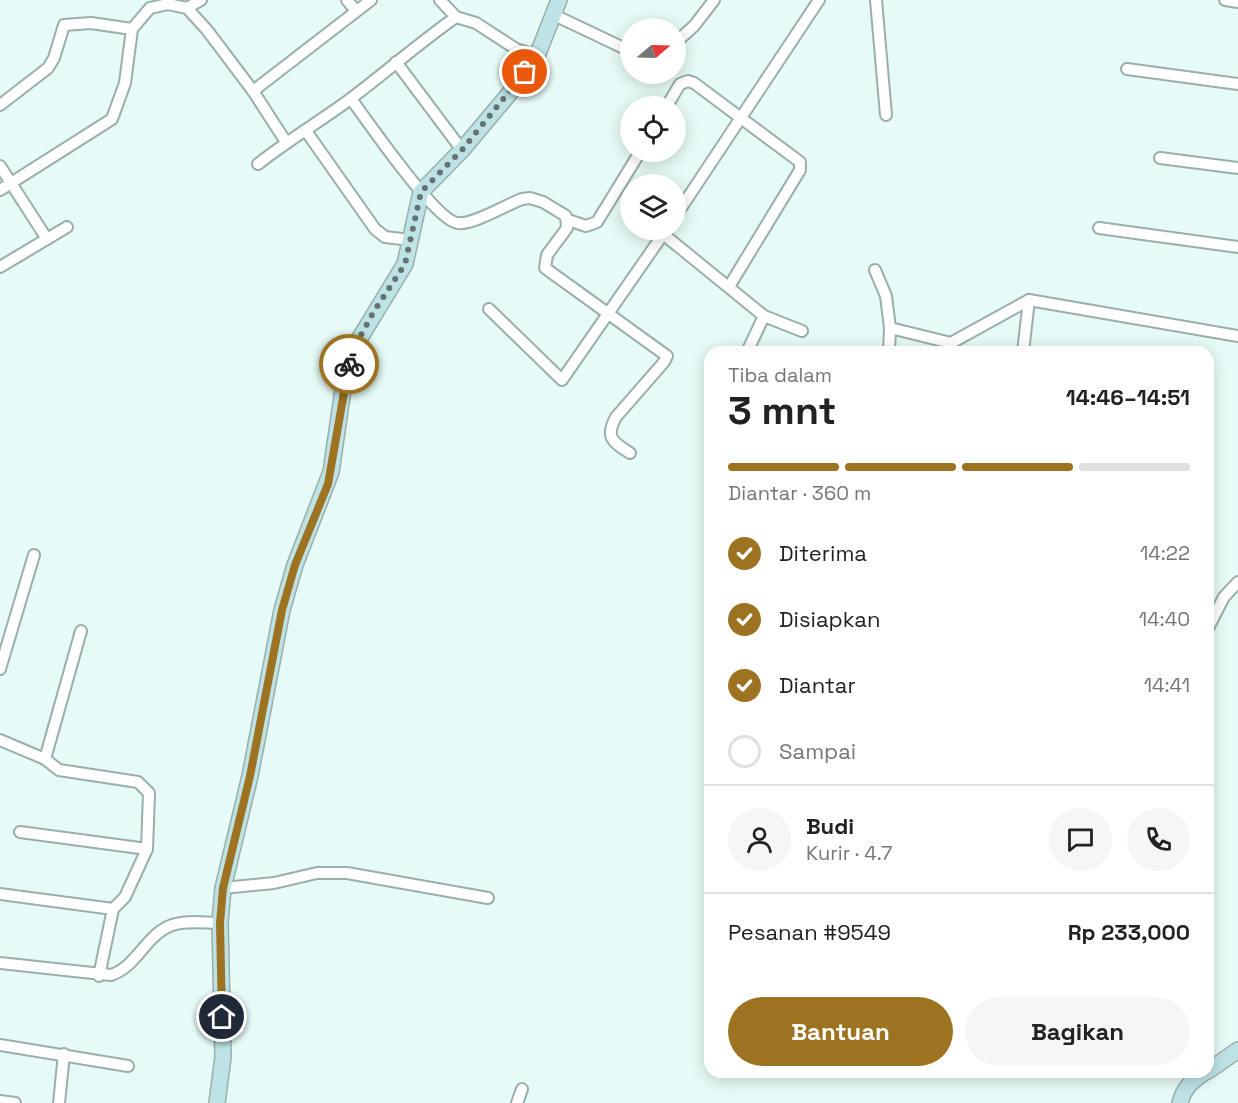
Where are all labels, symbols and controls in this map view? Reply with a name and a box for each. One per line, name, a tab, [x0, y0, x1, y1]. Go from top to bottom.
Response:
north arrow	[620, 18, 686, 84]
map controls	[620, 18, 686, 240]
pin	[499, 46, 550, 97]
icon: bag	[508, 55, 541, 88]
button: locate	[620, 96, 686, 162]
button: layers	[620, 174, 686, 240]
courier	[319, 334, 379, 394]
icon: bike	[333, 348, 366, 381]
text: Tiba dalam	[728, 362, 832, 388]
text: 14:46–14:51	[1066, 383, 1190, 411]
text: 3 mnt	[728, 386, 836, 435]
text: Diantar · 360 m	[728, 480, 871, 506]
icon: check	[728, 537, 761, 570]
text: Diterima	[779, 539, 867, 567]
text: 14:22	[1140, 540, 1190, 566]
icon: check	[728, 603, 761, 636]
text: Disiapkan	[779, 605, 881, 633]
text: 14:40	[1139, 606, 1190, 632]
icon: check	[728, 669, 761, 702]
text: Diantar	[779, 671, 856, 699]
text: 14:41	[1144, 672, 1190, 698]
text: Sampai	[779, 737, 856, 765]
button: person	[728, 808, 791, 871]
button: chat	[1049, 808, 1112, 871]
button: phone	[1127, 808, 1190, 871]
text: Budi	[806, 812, 854, 840]
text: Kurir · 4.7	[806, 840, 892, 866]
text: Pesanan #9549	[728, 918, 891, 946]
text: Rp 233,000	[1068, 918, 1190, 946]
pin	[196, 991, 247, 1042]
button: Bantuan	[728, 997, 953, 1066]
button: Bagikan	[965, 997, 1190, 1066]
icon: home	[205, 1000, 238, 1033]

